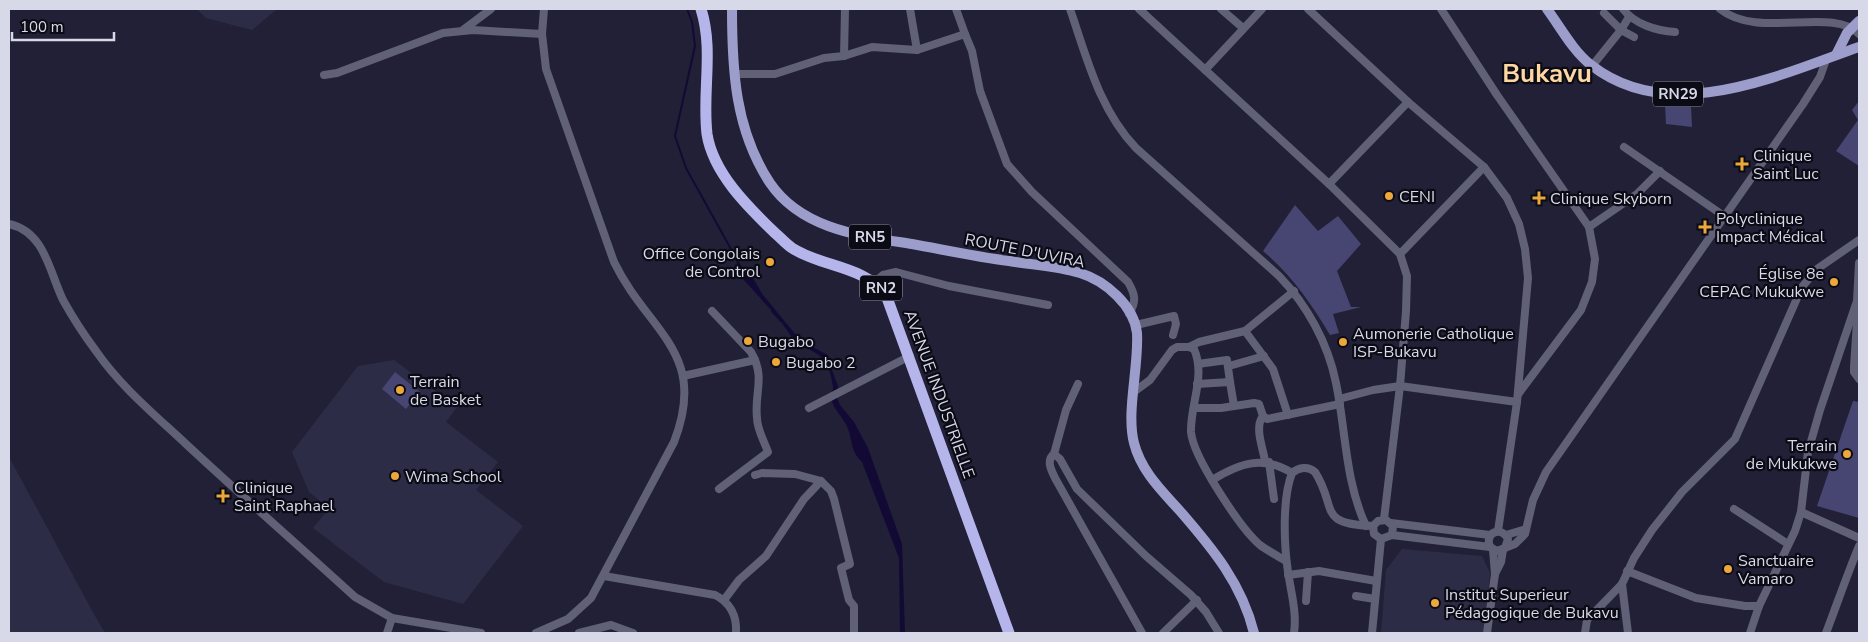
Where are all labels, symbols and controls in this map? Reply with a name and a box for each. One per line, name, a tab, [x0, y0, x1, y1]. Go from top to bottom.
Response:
scale bar	[12, 10, 115, 42]
text: 100 m	[20, 17, 64, 37]
district label: Bukavu	[1502, 56, 1592, 91]
road number: RN29	[1653, 82, 1703, 106]
place label: Clinique Saint Luc	[1753, 145, 1819, 185]
marker: Clinique Saint Luc	[1735, 157, 1749, 171]
place label: CENI	[1399, 186, 1435, 208]
place label: Clinique Skyborn	[1550, 188, 1672, 210]
marker: CENI	[1383, 190, 1395, 202]
marker: Clinique Skyborn	[1532, 191, 1546, 205]
place label: Polyclinique Impact Médical	[1716, 208, 1825, 248]
marker: Polyclinique Impact Médical	[1698, 220, 1712, 234]
road number: RN5	[849, 224, 891, 250]
street label: ROUTE D'UVIRA	[963, 229, 1087, 273]
place label: Office Congolais de Control	[643, 243, 760, 283]
marker: Office Congolais de Control	[764, 256, 776, 268]
place label: Église 8e CEPAC Mukukwe	[1699, 263, 1824, 303]
road number: RN2	[860, 276, 902, 300]
marker: Église 8e CEPAC Mukukwe	[1828, 276, 1840, 288]
street label: AVENUE INDUSTRIELLE	[898, 307, 980, 482]
place label: Aumonerie Catholique ISP-Bukavu	[1353, 323, 1514, 363]
place label: Bugabo	[758, 331, 814, 353]
marker: Bugabo	[742, 335, 754, 347]
marker: Aumonerie Catholique ISP-Bukavu	[1337, 336, 1349, 348]
place label: Bugabo 2	[786, 352, 856, 374]
marker: Bugabo 2	[770, 356, 782, 368]
place label: Terrain de Basket	[410, 371, 481, 411]
marker: Terrain de Basket	[394, 384, 406, 396]
place label: Terrain de Mukukwe	[1746, 435, 1837, 475]
marker: Terrain de Mukukwe	[1841, 448, 1853, 460]
place label: Wima School	[405, 466, 502, 488]
marker: Wima School	[389, 470, 401, 482]
place label: Clinique Saint Raphael	[234, 477, 334, 517]
marker: Clinique Saint Raphael	[216, 489, 230, 503]
place label: Sanctuaire Vamaro	[1737, 550, 1814, 590]
marker: Sanctuaire Vamaro	[1722, 563, 1734, 575]
place label: Institut Superieur Pédagogique de Bukavu	[1445, 584, 1619, 624]
marker: Institut Superieur Pédagogique de Bukavu	[1429, 597, 1441, 609]

